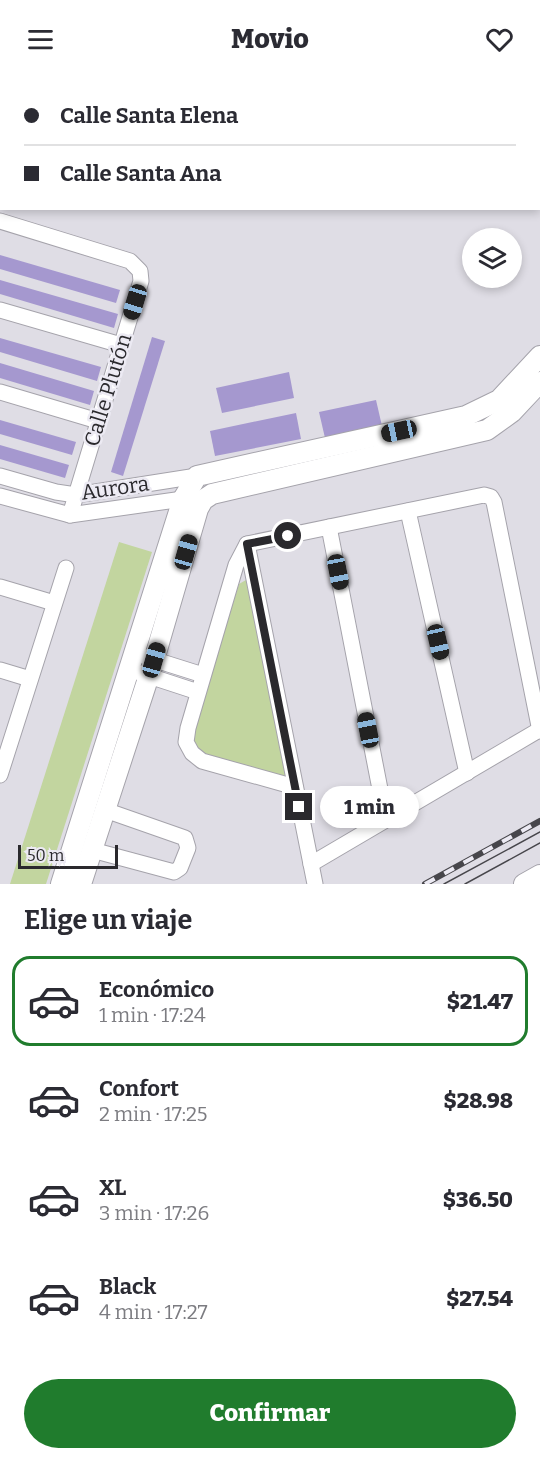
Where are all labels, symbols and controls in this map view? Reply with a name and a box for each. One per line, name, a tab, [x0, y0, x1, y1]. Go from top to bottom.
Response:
icon: menu	[24, 23, 57, 56]
text: Movio	[231, 23, 309, 55]
icon: heart	[483, 23, 516, 56]
text: Calle Santa Elena	[60, 102, 238, 129]
text: Calle Santa Ana	[60, 160, 222, 187]
map controls	[462, 228, 522, 288]
button: layers	[462, 228, 522, 288]
car	[121, 282, 149, 322]
street label: Calle Plutón	[79, 331, 137, 449]
car	[380, 418, 418, 444]
street label: Aurora	[79, 470, 151, 506]
route start	[274, 522, 301, 549]
car	[172, 532, 200, 572]
car	[326, 553, 350, 591]
car	[425, 622, 451, 662]
car	[140, 640, 168, 680]
car	[356, 711, 380, 749]
callout: 1 min	[320, 786, 419, 828]
route end	[285, 793, 312, 820]
text: 1 min	[344, 795, 395, 819]
scale bar	[18, 842, 118, 870]
text: 50 m	[27, 846, 64, 865]
text: Elige un viaje	[24, 904, 192, 936]
icon: car	[27, 974, 81, 1028]
text: Económico	[99, 976, 214, 1003]
text: $21.47	[447, 988, 513, 1015]
text: 1 min · 17:24	[99, 1003, 206, 1027]
icon: car	[27, 1073, 81, 1127]
text: Confort	[99, 1075, 179, 1102]
text: $28.98	[444, 1087, 513, 1114]
text: 2 min · 17:25	[99, 1102, 208, 1126]
icon: car	[27, 1172, 81, 1226]
text: XL	[99, 1174, 126, 1201]
text: $36.50	[443, 1186, 513, 1213]
text: 3 min · 17:26	[99, 1201, 209, 1225]
icon: car	[27, 1271, 81, 1325]
text: Black	[99, 1273, 156, 1300]
text: $27.54	[446, 1285, 513, 1312]
text: 4 min · 17:27	[99, 1300, 208, 1324]
button: Confirmar	[24, 1379, 516, 1448]

